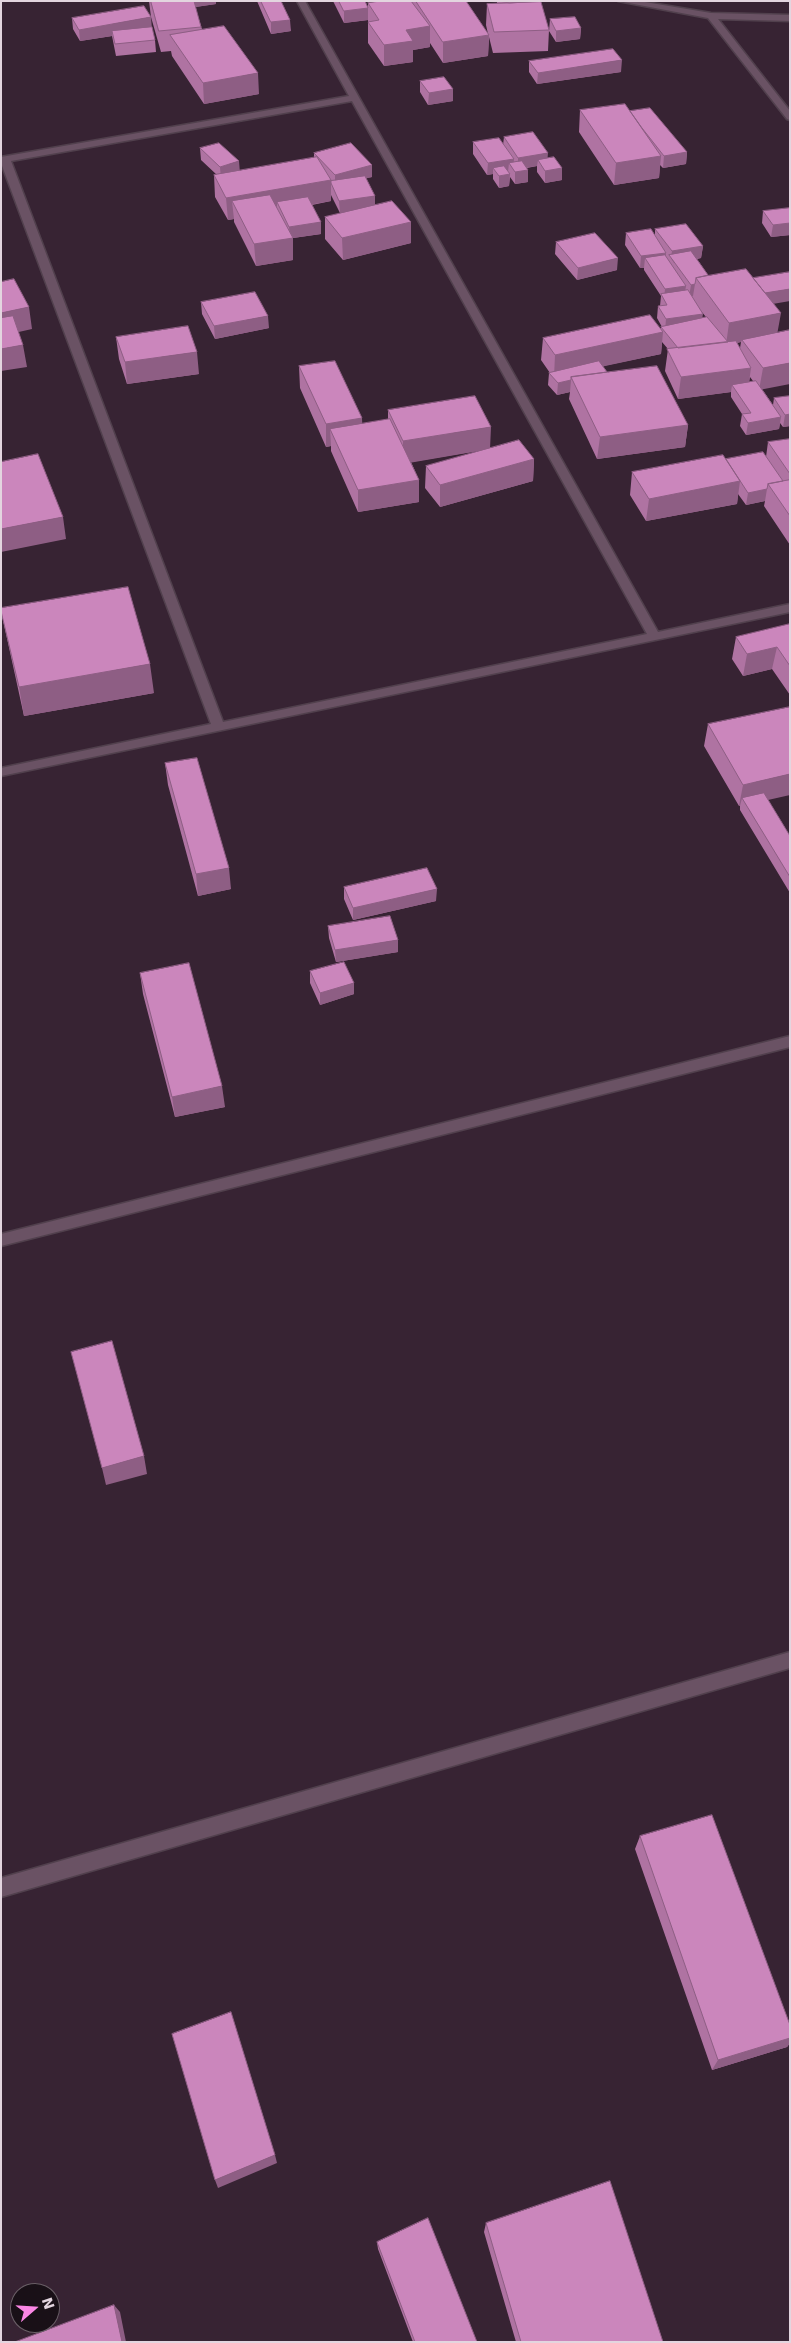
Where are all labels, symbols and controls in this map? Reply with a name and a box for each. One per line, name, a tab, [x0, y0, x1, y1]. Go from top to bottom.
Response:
north arrow	[10, 2283, 60, 2333]
text: N	[39, 2295, 58, 2312]

